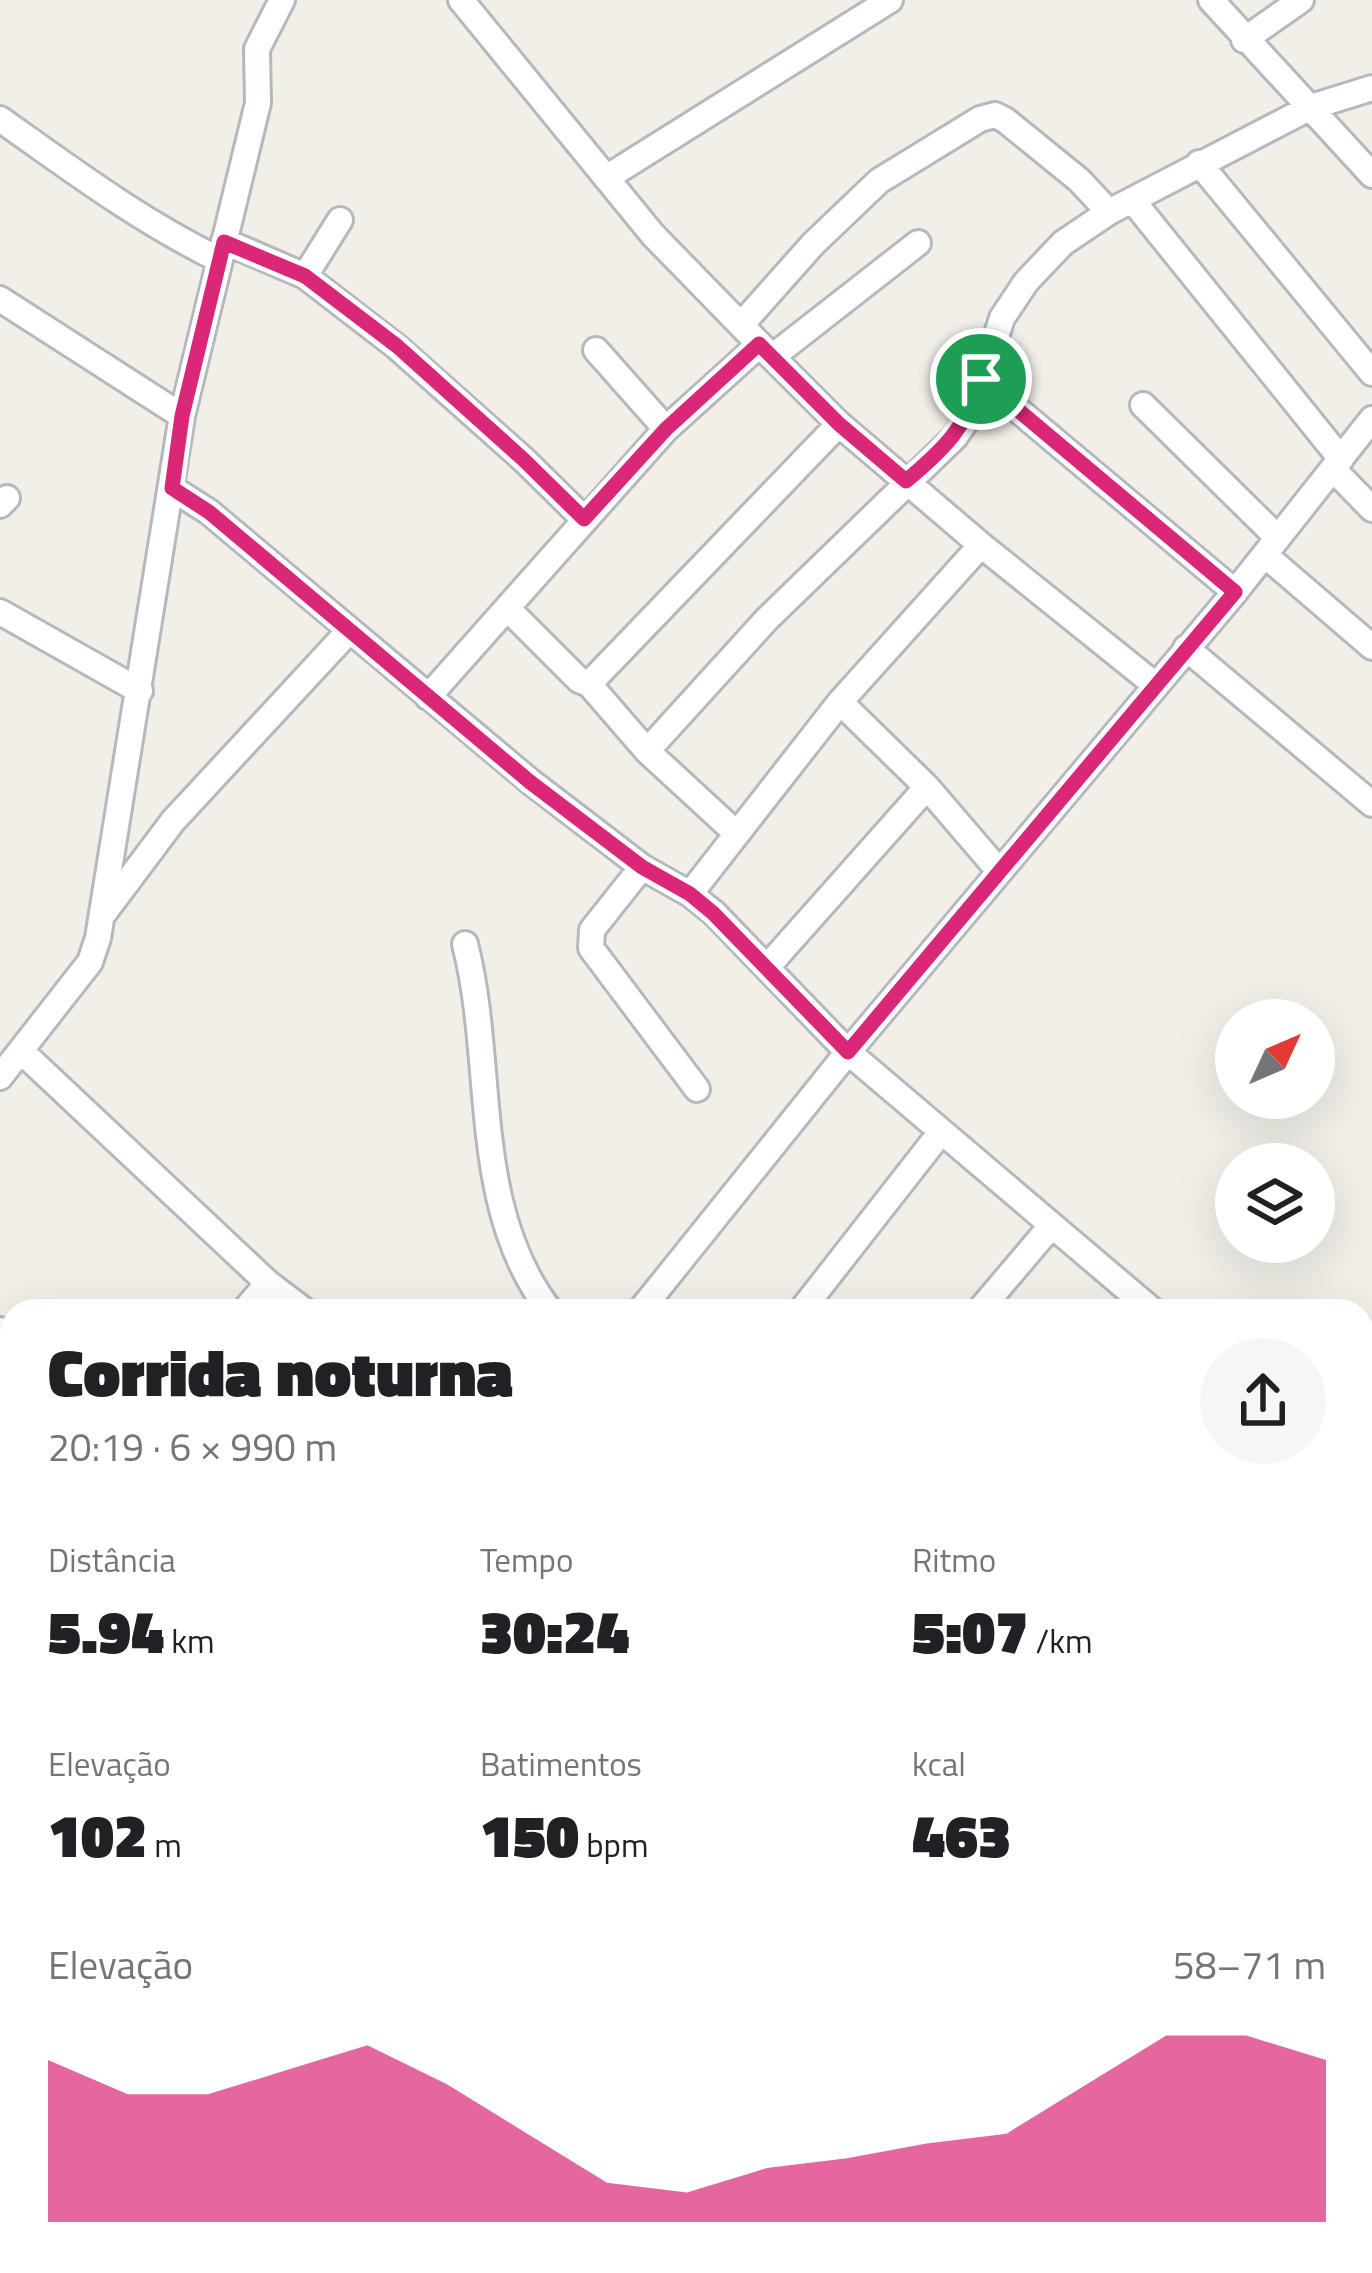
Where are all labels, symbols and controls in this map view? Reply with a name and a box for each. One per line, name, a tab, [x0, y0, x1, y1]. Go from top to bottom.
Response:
pin	[930, 328, 1032, 430]
icon: arrive	[948, 346, 1014, 412]
north arrow	[1215, 999, 1335, 1119]
map controls	[1215, 999, 1335, 1263]
button: layers	[1215, 1143, 1335, 1263]
text: Corrida noturna	[48, 1321, 513, 1422]
button: share	[1200, 1338, 1326, 1464]
text: 20:19 · 6 × 990 m	[48, 1417, 337, 1476]
text: Distância	[48, 1535, 176, 1585]
text: Tempo	[480, 1535, 573, 1585]
text: Ritmo	[912, 1535, 996, 1585]
text: 5.94	[48, 1585, 164, 1676]
text: 30:24	[480, 1585, 629, 1676]
text: 5:07	[912, 1585, 1028, 1676]
text: km	[164, 1616, 215, 1666]
text: /km	[1028, 1616, 1093, 1666]
text: Elevação	[48, 1739, 171, 1789]
text: Batimentos	[480, 1739, 642, 1789]
text: kcal	[912, 1739, 966, 1789]
text: 102	[48, 1789, 147, 1880]
text: 150	[480, 1789, 579, 1880]
text: 463	[912, 1789, 1011, 1880]
text: m	[147, 1820, 182, 1870]
text: bpm	[579, 1820, 649, 1870]
text: Elevação	[48, 1935, 193, 1994]
text: 58–71 m	[1173, 1935, 1326, 1994]

